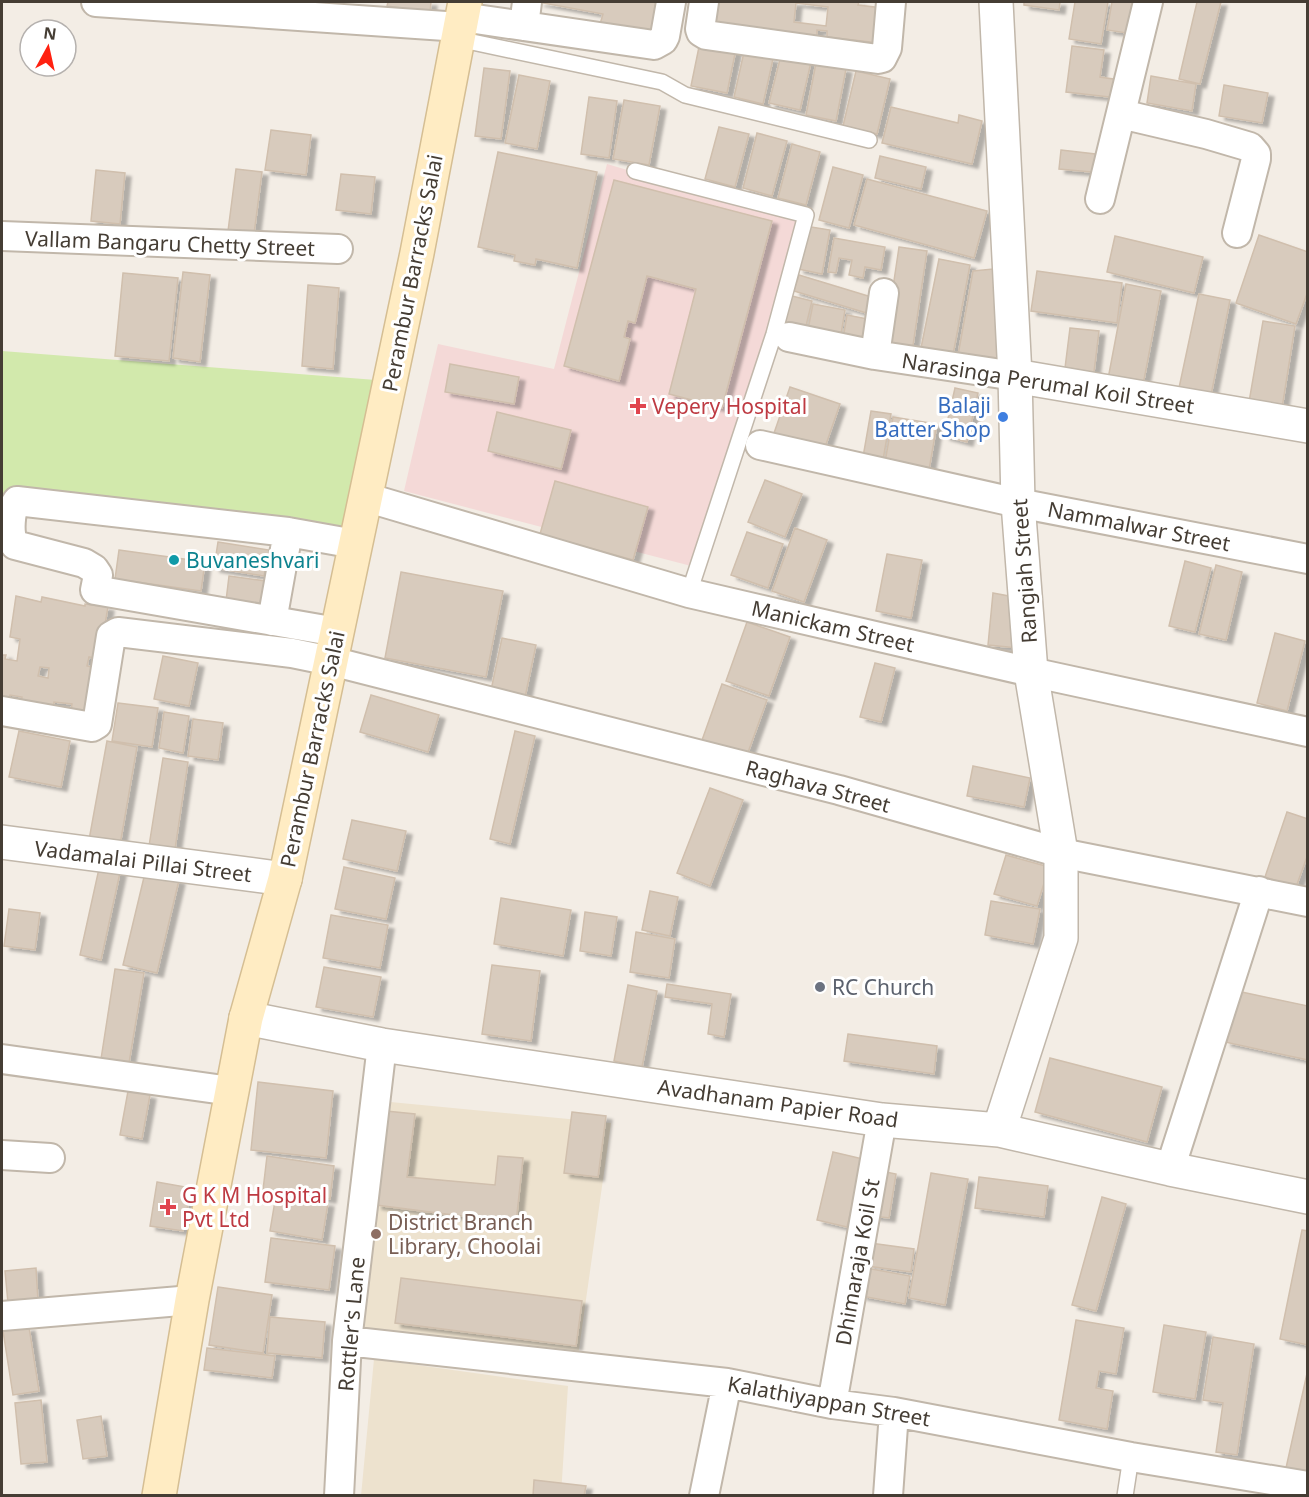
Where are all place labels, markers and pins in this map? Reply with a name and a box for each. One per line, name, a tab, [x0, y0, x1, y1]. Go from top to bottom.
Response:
place label: Balaji Batter Shop	[874, 391, 991, 443]
place label: Vepery Hospital	[652, 392, 807, 420]
marker: Vepery Hospital	[629, 397, 647, 415]
marker: Balaji Batter Shop	[996, 410, 1010, 424]
place label: Buvaneshvari	[186, 546, 319, 574]
marker: Buvaneshvari	[167, 553, 181, 567]
place label: RC Church	[832, 973, 934, 1001]
marker: RC Church	[813, 980, 827, 994]
place label: G K M Hospital Pvt Ltd	[182, 1181, 327, 1233]
marker: G K M Hospital Pvt Ltd	[159, 1198, 177, 1216]
place label: District Branch Library, Choolai	[388, 1208, 541, 1260]
marker: District Branch Library, Choolai	[369, 1227, 383, 1241]

